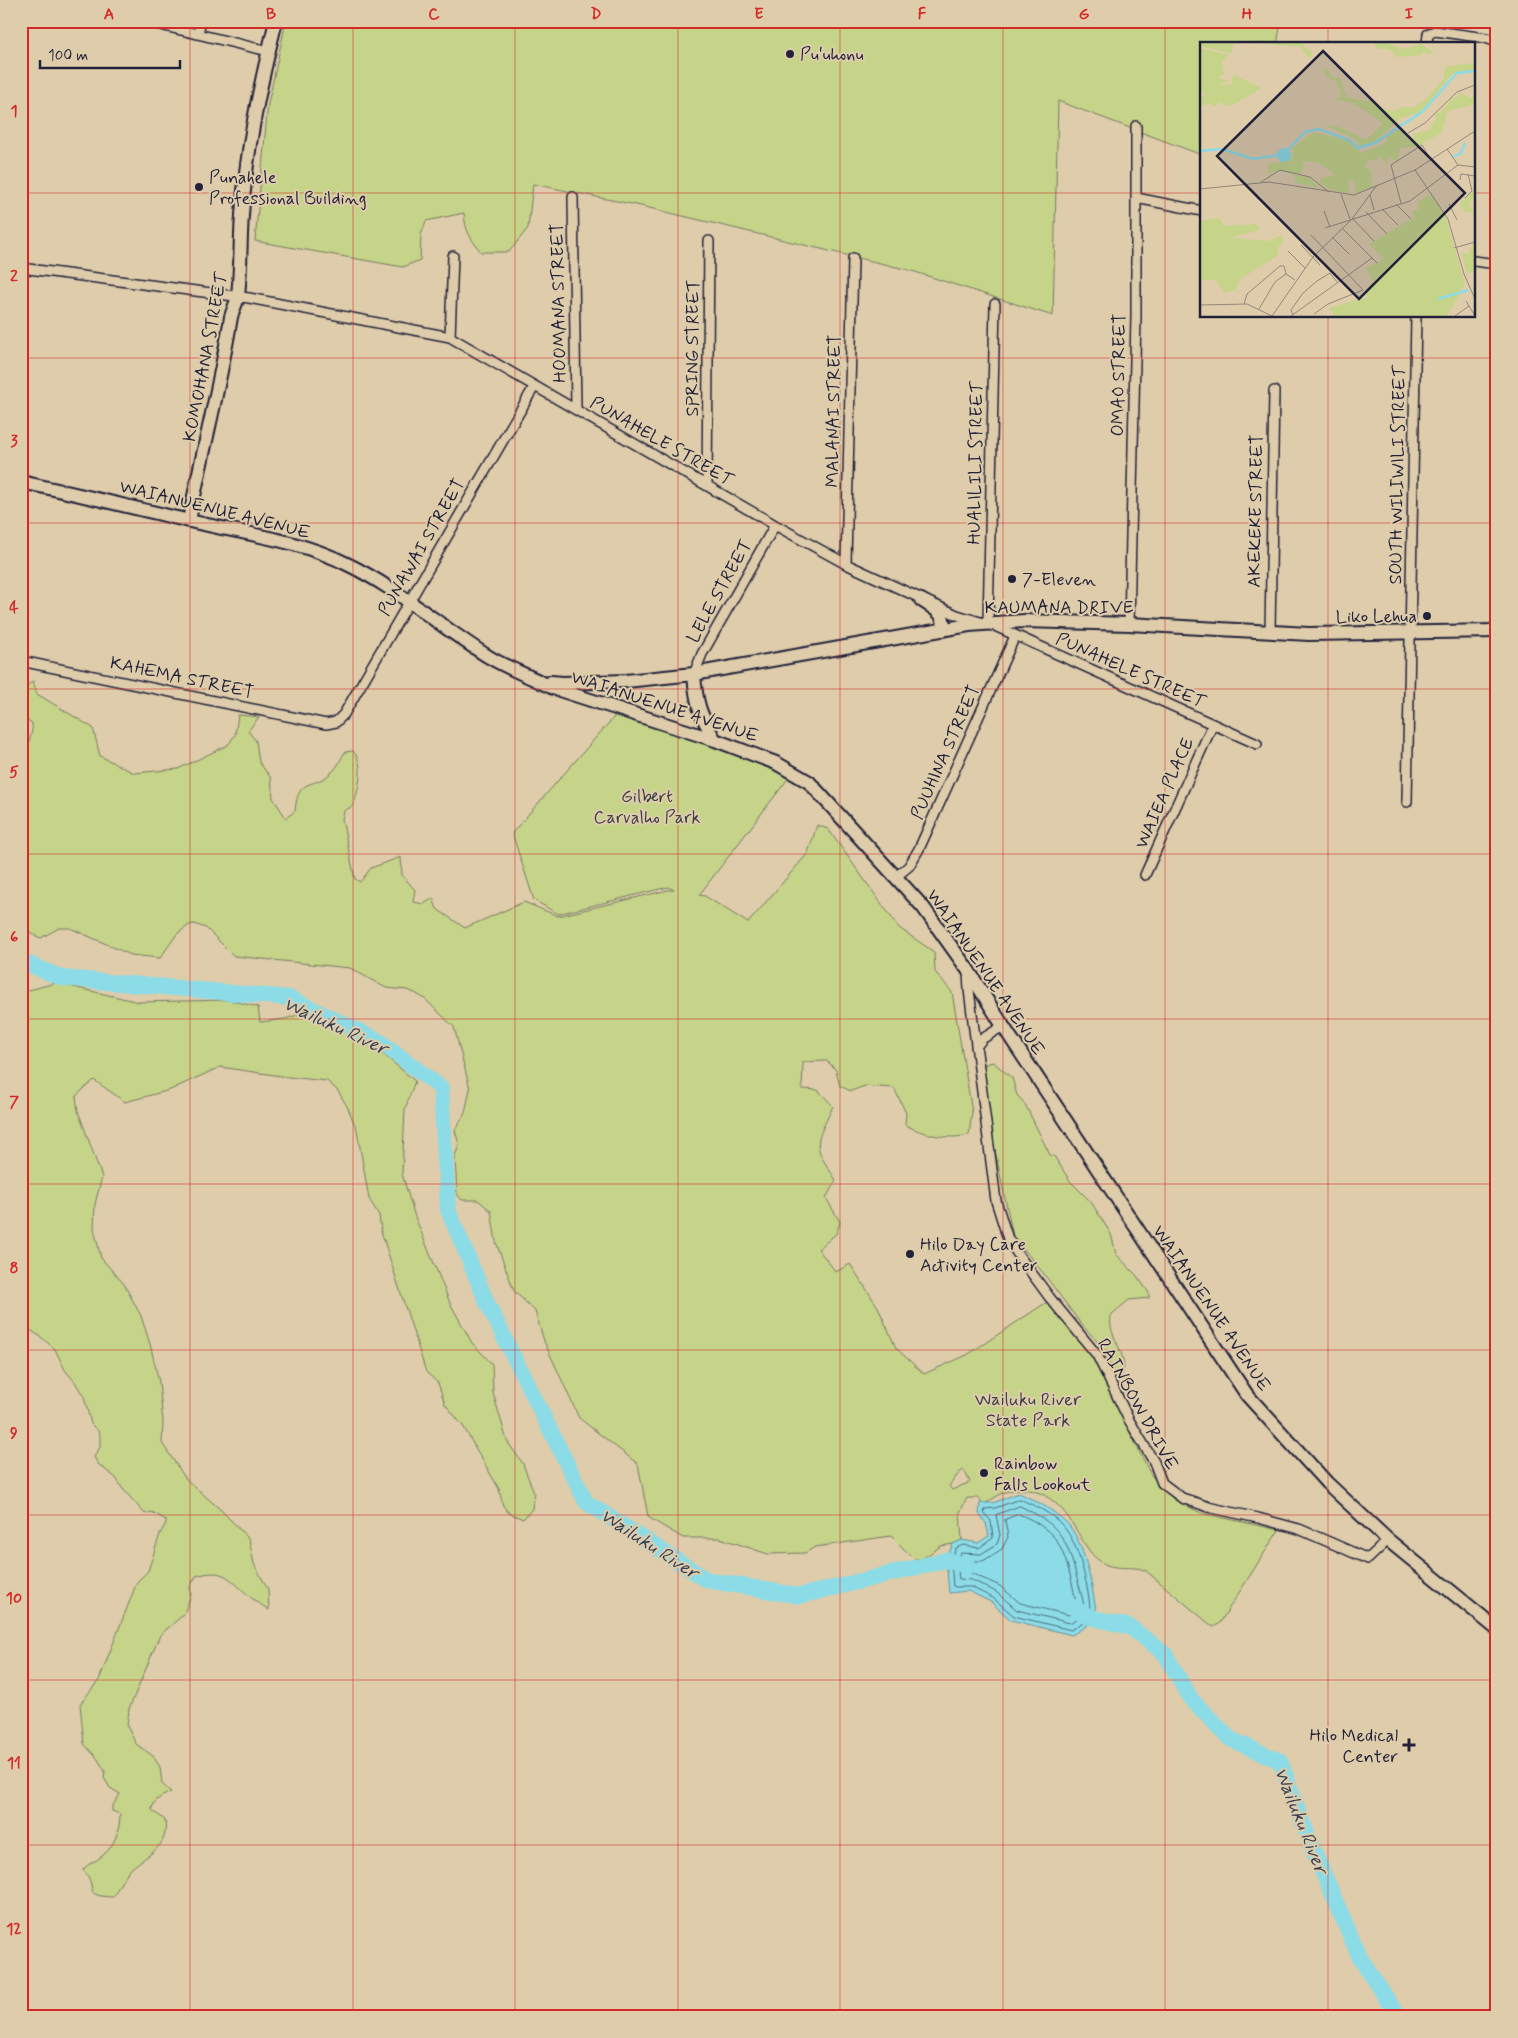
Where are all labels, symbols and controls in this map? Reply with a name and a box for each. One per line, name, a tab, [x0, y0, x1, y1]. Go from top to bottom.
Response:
text: A	[104, 4, 114, 25]
text: B	[266, 4, 276, 25]
text: C	[428, 4, 440, 25]
text: D	[590, 4, 602, 25]
text: E	[754, 4, 764, 25]
text: F	[918, 4, 927, 25]
text: G	[1079, 4, 1090, 25]
text: H	[1242, 4, 1253, 25]
text: I	[1405, 4, 1414, 25]
scale bar	[40, 38, 180, 70]
inset map	[1200, 42, 1476, 318]
place label: Puʻuhonu	[800, 43, 864, 67]
text: 100 m	[48, 46, 88, 66]
marker: Puʻuhonu	[784, 48, 796, 60]
text: 1	[10, 101, 18, 122]
place label: Punahele Professional Building	[209, 166, 367, 211]
marker: Punahele Professional Building	[193, 181, 205, 193]
street label: HOOMANA STREET	[546, 223, 572, 383]
text: 2	[10, 266, 18, 287]
street label: KOMOHANA STREET	[178, 270, 234, 444]
street label: SPRING STREET	[681, 279, 705, 417]
street label: OMAO STREET	[1106, 313, 1132, 437]
street label: MALANAI STREET	[821, 334, 847, 488]
street label: SOUTH WILIWILI STREET	[1384, 365, 1412, 585]
street label: HUALILILI STREET	[963, 380, 989, 545]
street label: PUNAHELE STREET	[586, 391, 738, 493]
text: 3	[10, 431, 18, 452]
street label: AKEKEKE STREET	[1243, 434, 1269, 588]
street label: WAIANUENUE AVENUE	[117, 475, 313, 545]
street label: PUNAWAI STREET	[373, 475, 471, 620]
street label: LELE STREET	[682, 536, 758, 647]
place label: 7-Eleven	[1022, 568, 1096, 592]
marker: 7-Eleven	[1006, 573, 1018, 585]
street label: KAUMANA DRIVE	[984, 596, 1134, 620]
text: 4	[9, 597, 19, 618]
place label: Liko Lehua	[1336, 605, 1417, 629]
marker: Liko Lehua	[1421, 610, 1433, 622]
street label: PUNAHELE STREET	[1052, 627, 1210, 715]
street label: KAHEMA STREET	[108, 651, 256, 705]
street label: WAIANUENUE AVENUE	[568, 665, 762, 749]
street label: PUUHINA STREET	[905, 681, 986, 823]
street label: WAIEA PLACE	[1130, 734, 1200, 853]
text: 5	[9, 762, 19, 783]
park label: Gilbert Carvalho Park	[594, 785, 700, 830]
street label: WAIANUENUE AVENUE	[921, 885, 1050, 1061]
text: 6	[10, 927, 18, 948]
water label: Wailuku River	[279, 991, 394, 1063]
text: 7	[9, 1092, 19, 1113]
street label: WAIANUENUE AVENUE	[1147, 1221, 1276, 1397]
place label: Hilo Day Care Activity Center	[920, 1233, 1038, 1278]
marker: Hilo Day Care Activity Center	[904, 1248, 916, 1260]
text: 8	[9, 1258, 19, 1279]
street label: RAINBOW DRIVE	[1091, 1334, 1183, 1475]
park label: Wailuku River State Park	[975, 1388, 1082, 1433]
text: 9	[10, 1423, 18, 1444]
place label: Rainbow Falls Lookout	[994, 1452, 1091, 1497]
marker: Rainbow Falls Lookout	[978, 1467, 990, 1479]
water label: Wailuku River	[595, 1503, 706, 1587]
text: 10	[6, 1588, 22, 1609]
place label: Hilo Medical Center	[1309, 1724, 1398, 1769]
marker: Hilo Medical Center	[1402, 1738, 1416, 1752]
text: 11	[7, 1753, 21, 1774]
water label: Wailuku River	[1268, 1764, 1334, 1880]
text: 12	[6, 1919, 22, 1940]

